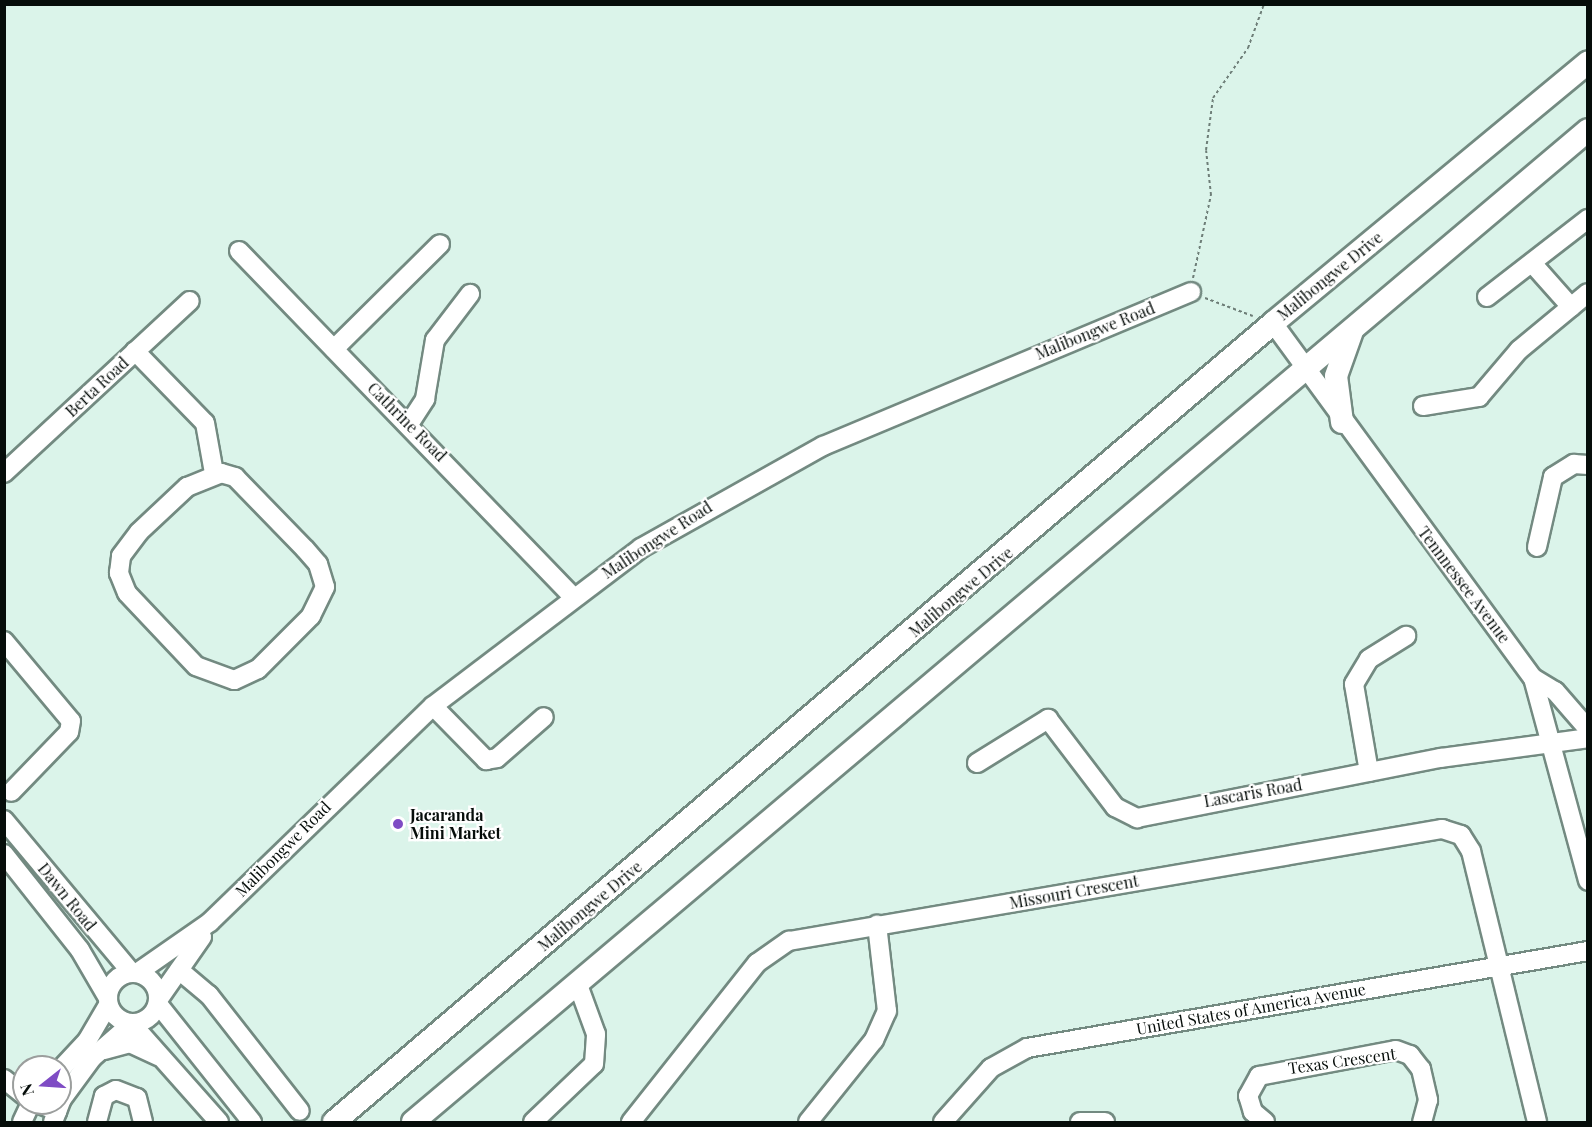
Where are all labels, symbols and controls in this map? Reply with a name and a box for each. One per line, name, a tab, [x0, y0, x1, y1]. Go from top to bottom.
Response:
street label: Malibongwe Drive	[1273, 228, 1387, 324]
street label: Malibongwe Road	[1032, 298, 1158, 364]
street label: Berta Road	[61, 353, 133, 421]
street label: Cathrine Road	[363, 378, 451, 466]
street label: Malibongwe Road	[598, 497, 716, 583]
street label: Tennnessee Avenue	[1414, 523, 1514, 647]
street label: Malibongwe Drive	[905, 543, 1017, 641]
street label: Lascaris Road	[1202, 775, 1304, 811]
street label: Malibongwe Road	[231, 797, 335, 901]
place label: Jacaranda Mini Market	[410, 805, 501, 843]
marker: Jacaranda Mini Market	[391, 817, 405, 831]
street label: Malibongwe Drive	[534, 857, 646, 955]
street label: Dawn Road	[34, 859, 100, 935]
street label: Missouri Crescent	[1008, 871, 1140, 913]
street label: United States of America Avenue	[1134, 979, 1368, 1039]
street label: Texas Crescent	[1287, 1044, 1397, 1078]
north arrow	[12, 1055, 72, 1115]
text: N	[14, 1081, 38, 1098]

